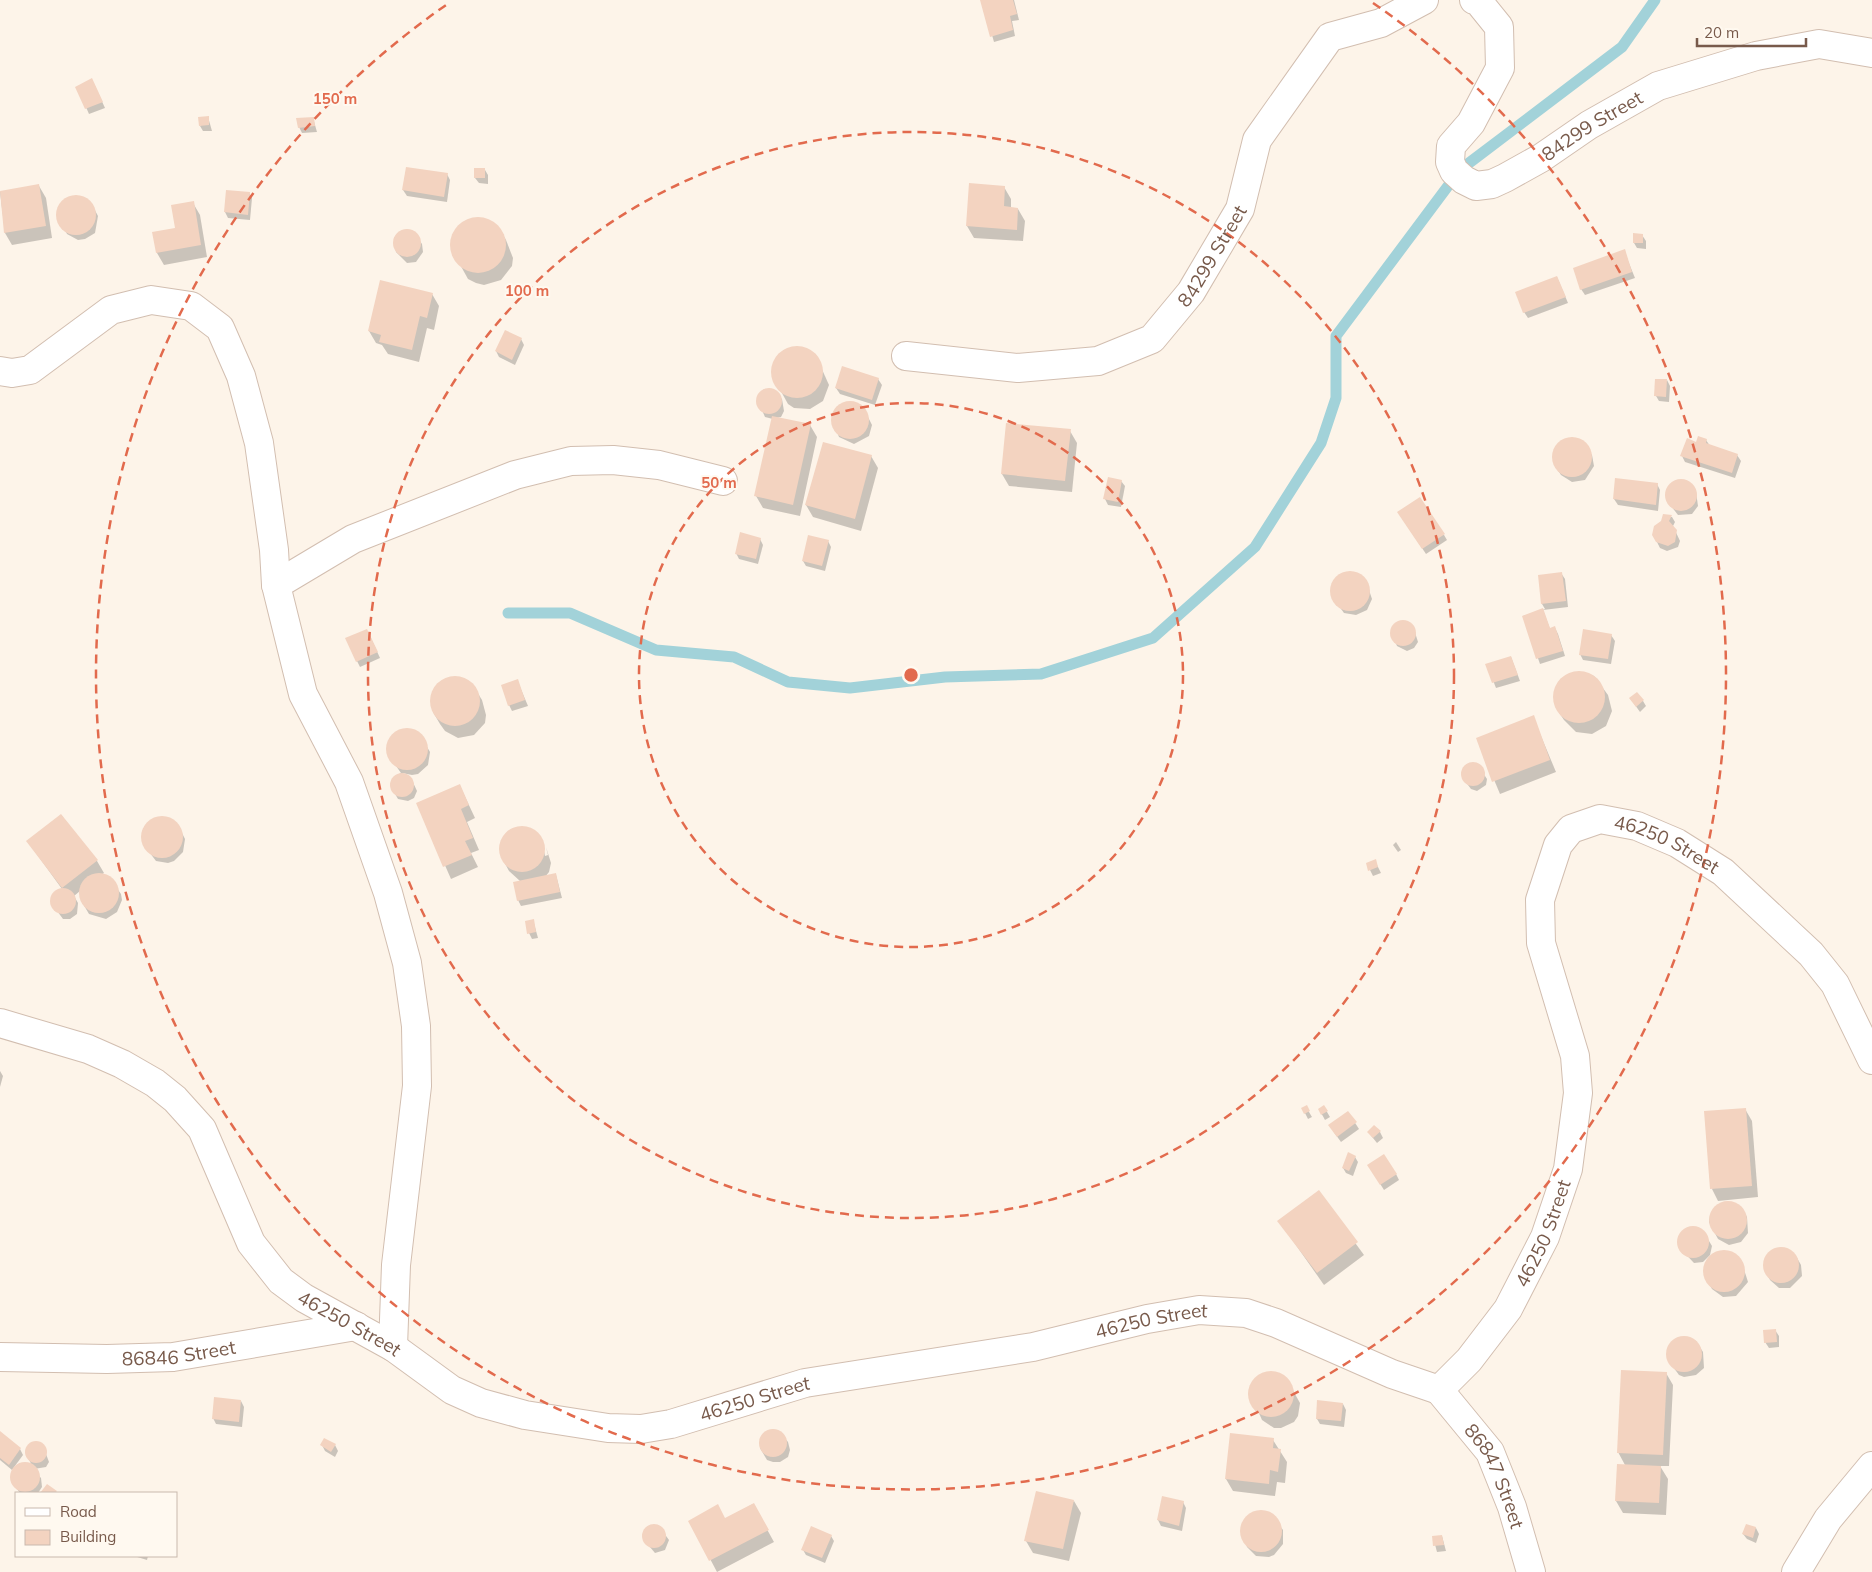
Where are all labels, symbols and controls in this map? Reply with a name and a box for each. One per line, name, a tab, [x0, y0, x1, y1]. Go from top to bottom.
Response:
scale bar	[1697, 15, 1806, 47]
text: 20 m	[1704, 23, 1739, 42]
street label: 84299 Street	[1537, 85, 1647, 166]
text: 150 m	[313, 89, 357, 108]
street label: 84299 Street	[1172, 200, 1252, 312]
text: 100 m	[505, 281, 549, 300]
text: 50 m	[701, 473, 737, 492]
centre of rings	[902, 666, 920, 684]
street label: 46250 Street	[1612, 810, 1724, 879]
street label: 46250 Street	[1509, 1176, 1576, 1291]
street label: 46250 Street	[294, 1285, 407, 1361]
street label: 46250 Street	[1093, 1298, 1209, 1343]
street label: 86846 Street	[121, 1335, 238, 1371]
street label: 46250 Street	[696, 1370, 812, 1427]
street label: 86847 Street	[1459, 1418, 1530, 1532]
legend	[15, 1492, 178, 1557]
text: Road	[60, 1502, 97, 1521]
text: Building	[60, 1527, 116, 1546]

